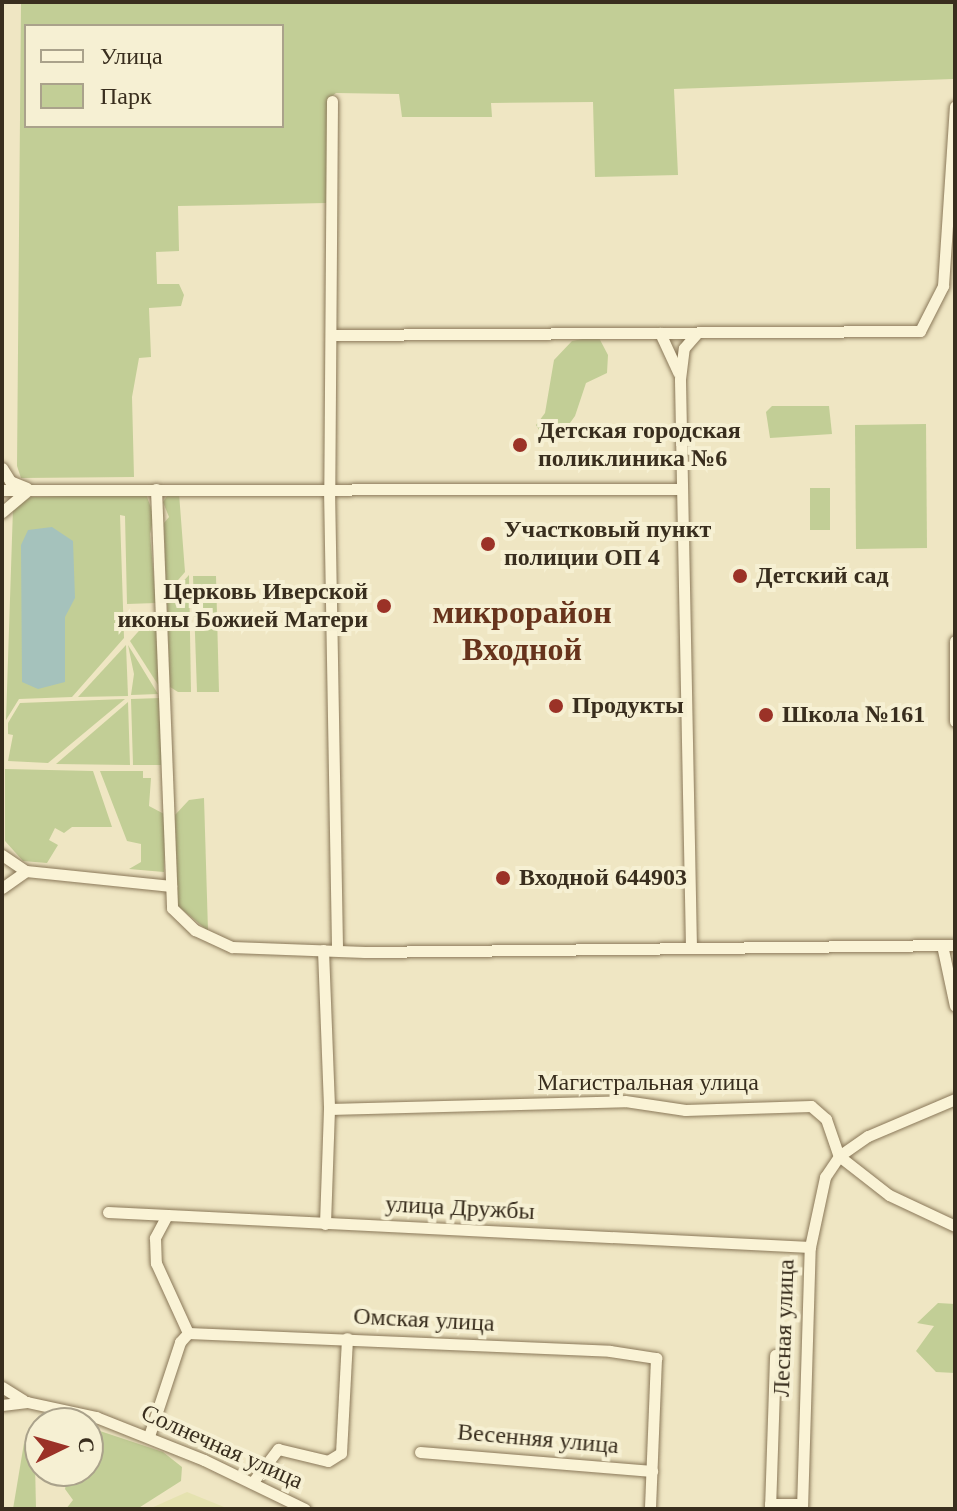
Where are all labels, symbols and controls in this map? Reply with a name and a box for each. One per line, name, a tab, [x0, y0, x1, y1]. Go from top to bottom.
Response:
legend	[24, 24, 284, 128]
text: Улица	[100, 43, 163, 69]
text: Парк	[100, 83, 152, 109]
place label: Детская городская поликлиника №6	[538, 417, 741, 473]
marker: Детская городская поликлиника №6	[509, 434, 531, 456]
place label: Участковый пункт полиции ОП 4	[504, 516, 711, 572]
marker: Участковый пункт полиции ОП 4	[479, 535, 497, 553]
place label: Детский сад	[756, 562, 889, 590]
marker: Детский сад	[731, 567, 749, 585]
place label: Церковь Иверской иконы Божией Матери	[117, 578, 368, 634]
district label: микрорайон Входной	[432, 594, 612, 669]
marker: Церковь Иверской иконы Божией Матери	[375, 597, 393, 615]
place label: Продукты	[572, 692, 684, 720]
marker: Продукты	[547, 697, 565, 715]
place label: Школа №161	[782, 701, 925, 729]
marker: Школа №161	[757, 706, 775, 724]
place label: Входной 644903	[519, 864, 687, 892]
marker: Входной 644903	[494, 869, 512, 887]
street label: Магистральная улица	[537, 1069, 759, 1097]
street label: улица Дружбы	[385, 1190, 535, 1226]
street label: Лесная улица	[767, 1259, 801, 1397]
street label: Омская улица	[353, 1302, 495, 1338]
street label: Солнечная улица	[136, 1398, 308, 1496]
north arrow	[24, 1407, 104, 1487]
street label: Весенняя улица	[456, 1418, 620, 1460]
text: С	[73, 1436, 100, 1454]

